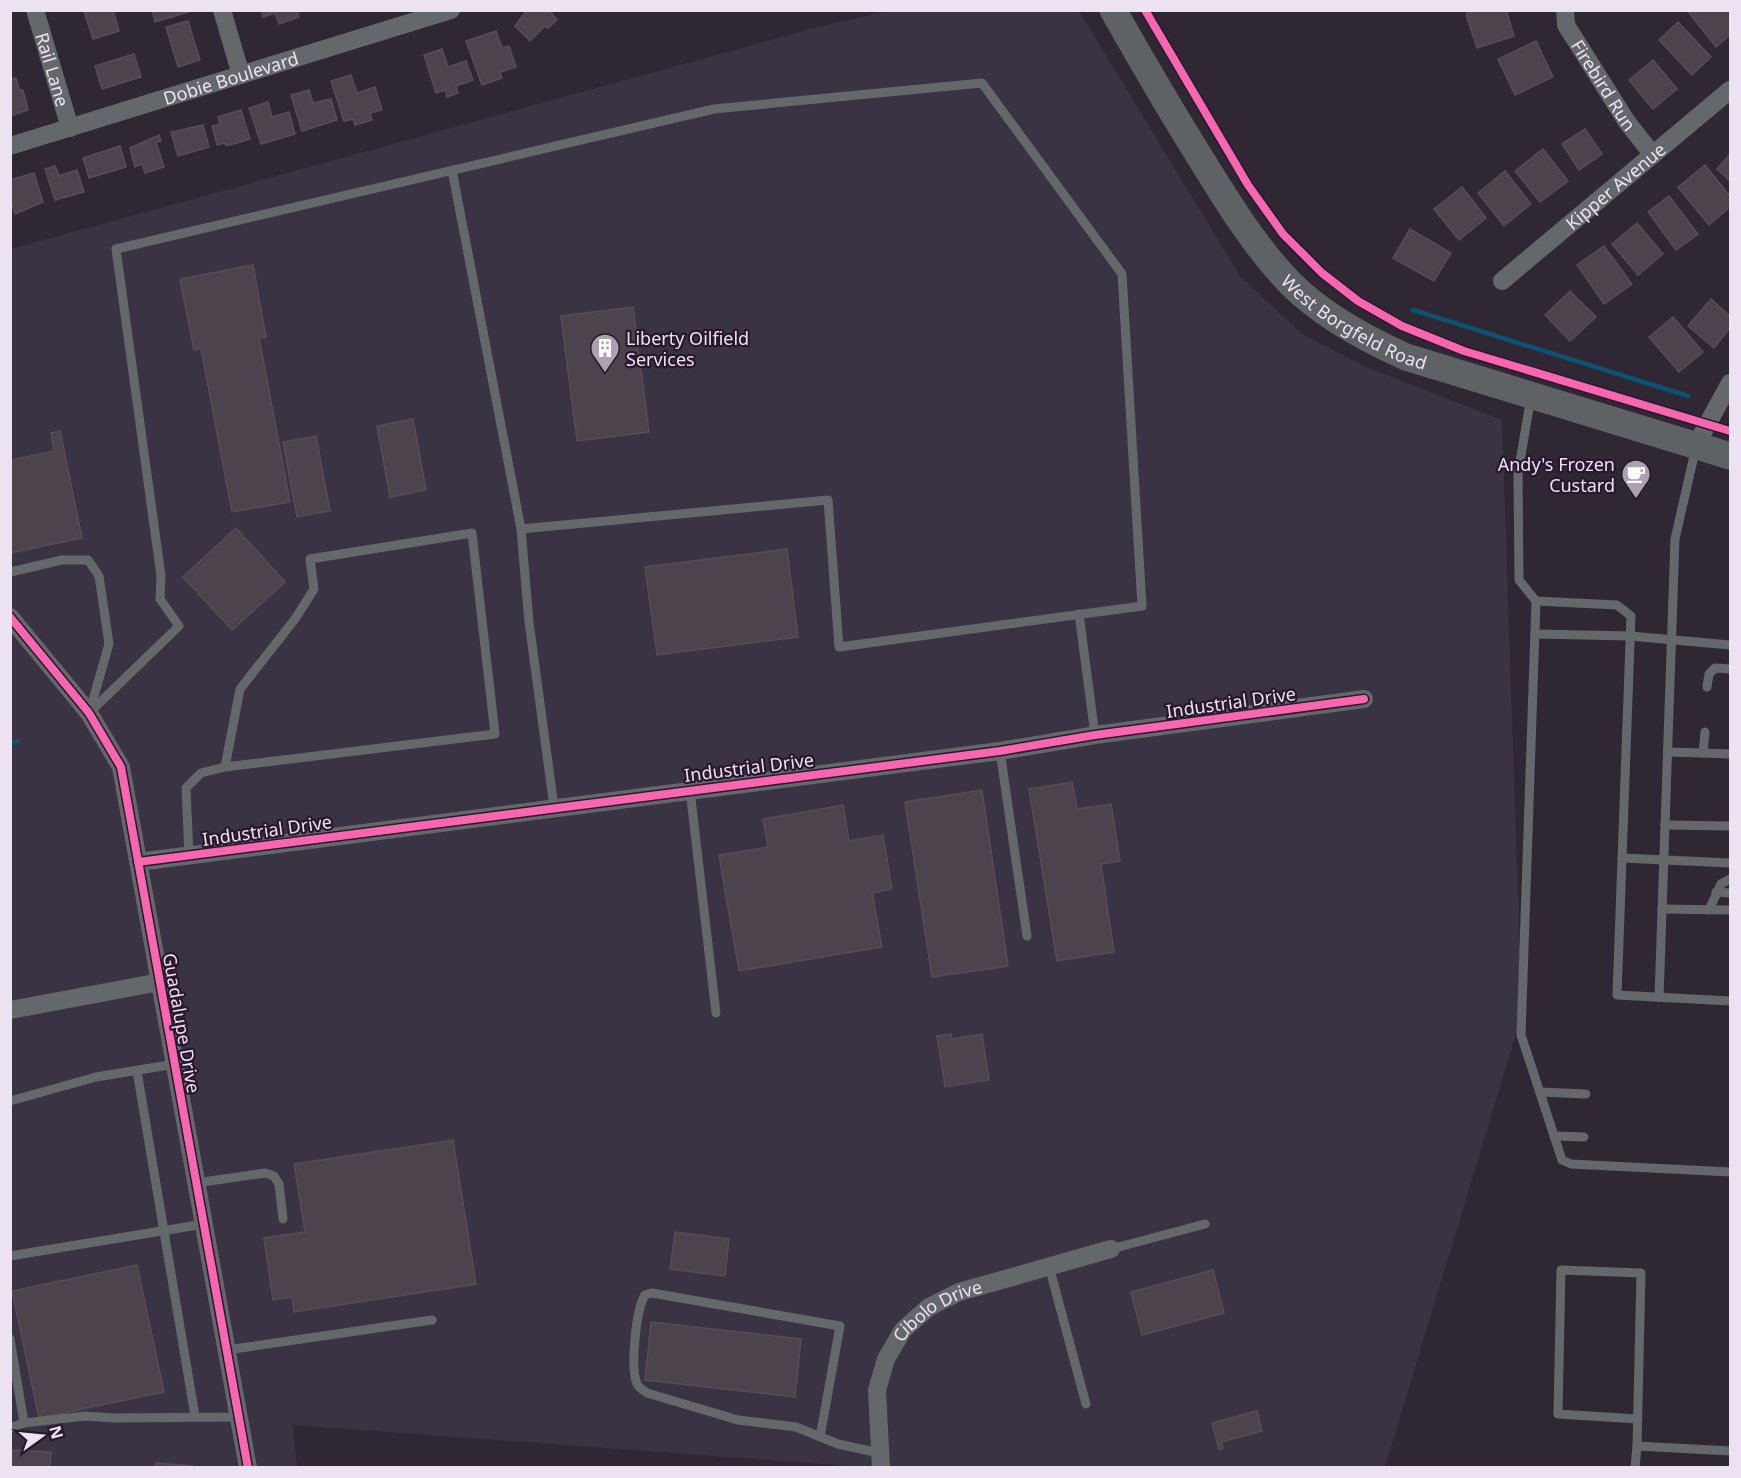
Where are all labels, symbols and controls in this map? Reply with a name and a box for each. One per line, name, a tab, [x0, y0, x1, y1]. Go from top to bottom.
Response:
street label: Rail Lane	[30, 30, 75, 109]
street label: Firebird Run	[1566, 35, 1641, 136]
street label: Dobie Boulevard	[160, 46, 301, 110]
street label: Kipper Avenue	[1560, 137, 1670, 235]
street label: West Borgfeld Road	[1276, 269, 1430, 375]
place label: Liberty Oilfield Services	[626, 326, 749, 371]
building icon: Liberty Oilfield Services	[589, 332, 621, 374]
place label: Andy's Frozen Custard	[1498, 452, 1615, 497]
cafe icon: Andy's Frozen Custard	[1620, 458, 1652, 500]
street label: Industrial Drive	[1165, 681, 1297, 723]
street label: Industrial Drive	[683, 747, 815, 787]
street label: Industrial Drive	[201, 809, 333, 851]
street label: Guadalupe Drive	[158, 951, 206, 1095]
street label: Cibolo Drive	[887, 1274, 985, 1346]
north arrow	[12, 1406, 72, 1466]
text: N	[44, 1423, 69, 1441]

